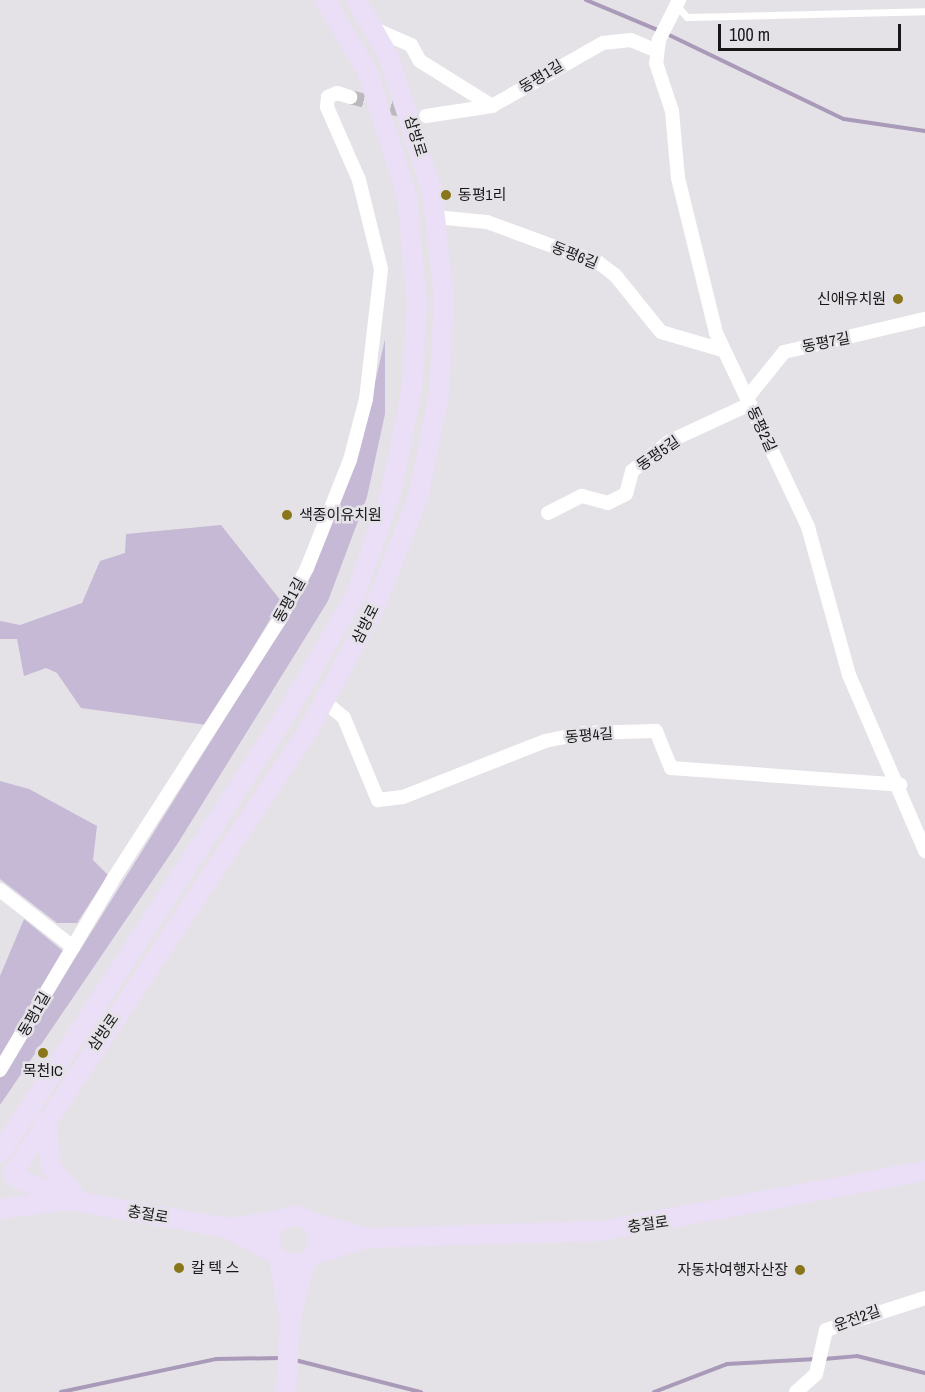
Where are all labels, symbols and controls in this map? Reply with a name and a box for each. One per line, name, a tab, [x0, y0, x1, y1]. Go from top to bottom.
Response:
scale bar	[721, 12, 904, 50]
text: 100 m	[729, 22, 770, 47]
street label: 동평1길	[516, 56, 566, 96]
street label: 삼방로	[401, 114, 431, 158]
place label: 동평1리	[458, 186, 506, 204]
marker: 동평1리	[439, 188, 453, 202]
street label: 동평6길	[549, 238, 601, 272]
place label: 신애유치원	[817, 290, 886, 308]
marker: 신애유치원	[891, 292, 905, 306]
street label: 동평7길	[801, 329, 851, 355]
street label: 동평2길	[744, 403, 780, 455]
street label: 동평5길	[633, 432, 683, 474]
place label: 색종이유치원	[299, 506, 382, 524]
marker: 색종이유치원	[280, 508, 294, 522]
street label: 동평1길	[269, 575, 309, 625]
street label: 삼방로	[348, 601, 382, 647]
street label: 동평4길	[564, 724, 614, 746]
street label: 동평1길	[14, 989, 54, 1039]
street label: 삼방로	[84, 1010, 122, 1054]
marker: 목천IC	[36, 1046, 50, 1060]
place label: 목천IC	[23, 1062, 63, 1080]
street label: 충절로	[126, 1202, 170, 1226]
street label: 충절로	[626, 1212, 670, 1236]
place label: 칼 텍 스	[191, 1259, 239, 1277]
marker: 칼 텍 스	[172, 1261, 186, 1275]
place label: 자동차여행자산장	[678, 1261, 788, 1279]
marker: 자동차여행자산장	[793, 1263, 807, 1277]
street label: 운전2길	[831, 1301, 883, 1335]

